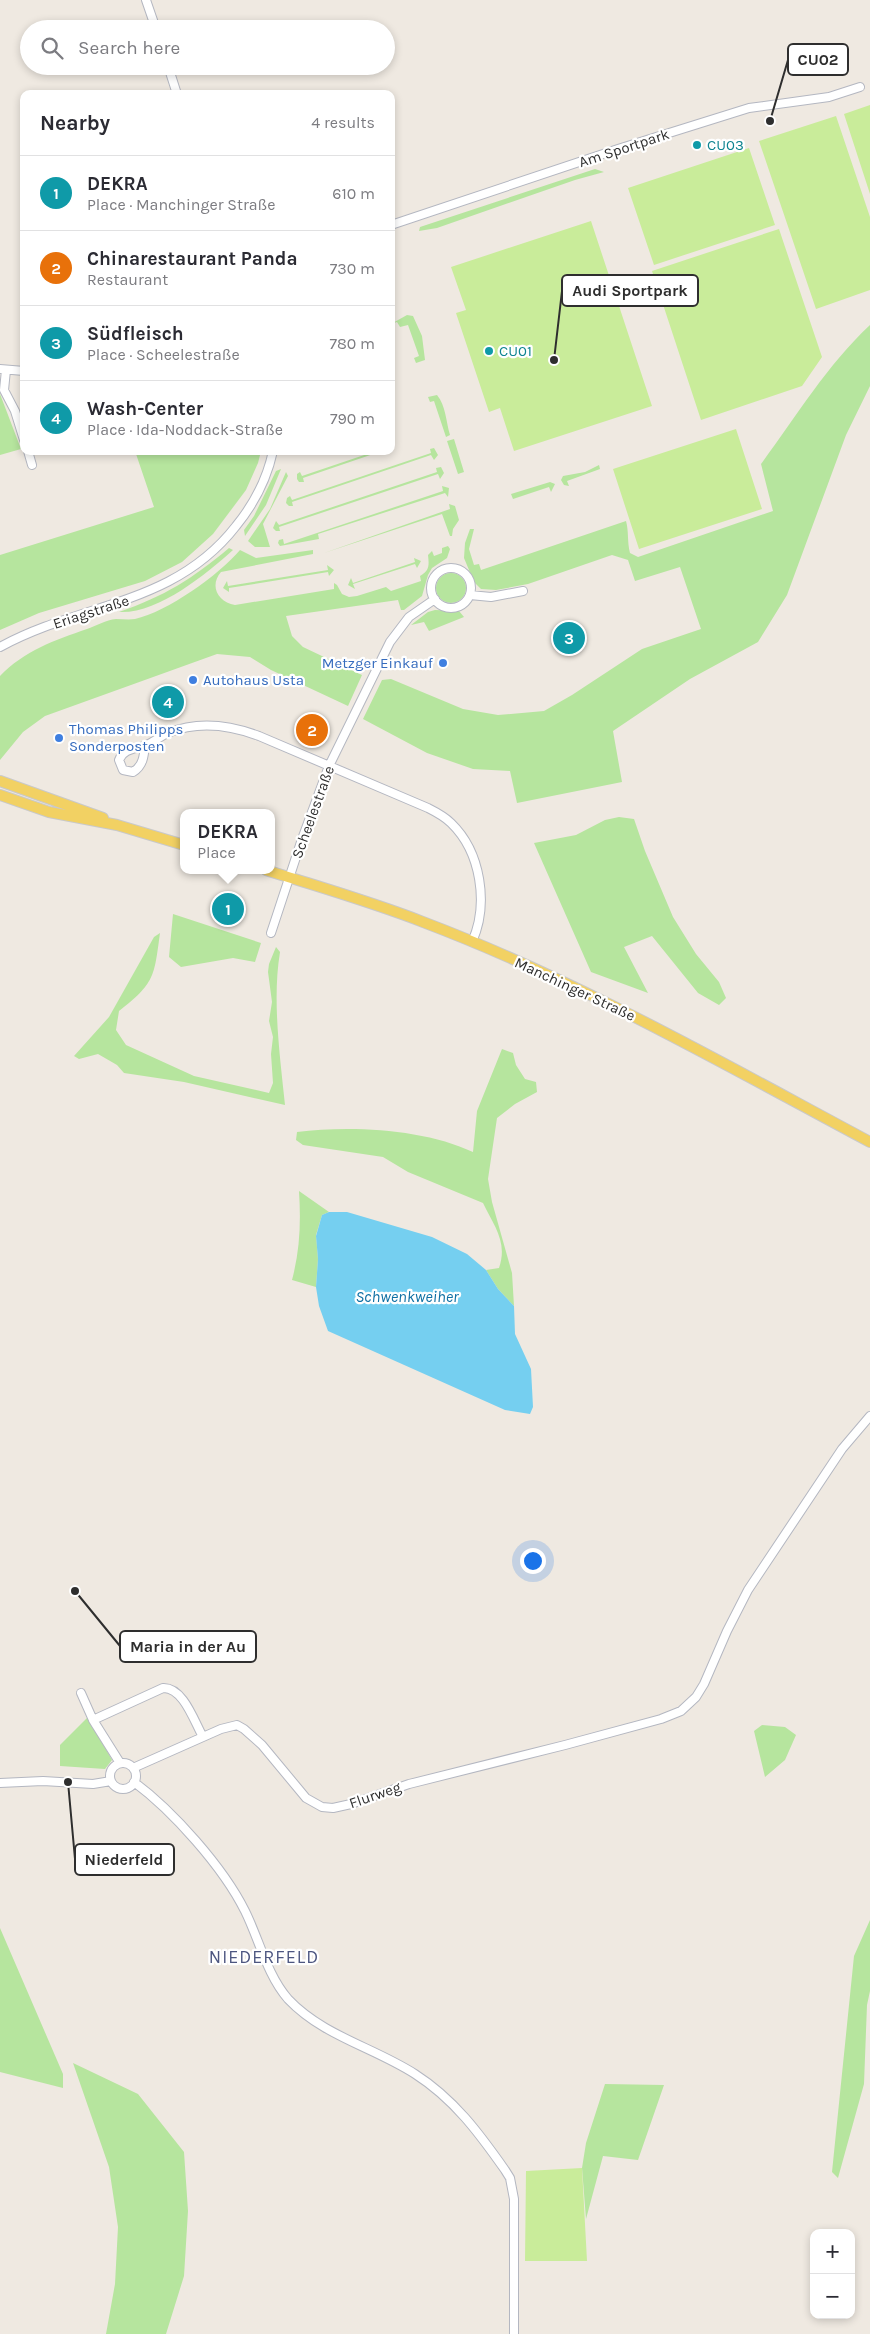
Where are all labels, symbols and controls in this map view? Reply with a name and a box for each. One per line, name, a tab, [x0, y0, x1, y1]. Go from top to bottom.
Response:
search box	[20, 20, 395, 75]
icon: search	[38, 34, 66, 62]
text: Search here	[78, 37, 180, 59]
callout: CU02	[788, 44, 848, 75]
text: CU02	[798, 50, 838, 69]
text: Nearby	[40, 111, 110, 135]
text: 4 results	[311, 113, 375, 132]
street label: Am Sportpark	[576, 125, 672, 171]
place label: CU03	[707, 136, 744, 154]
marker: CU03	[691, 139, 703, 151]
text: DEKRA	[87, 173, 148, 195]
text: 1	[53, 184, 59, 203]
text: 610 m	[332, 184, 375, 203]
text: Place · Manchinger Straße	[87, 195, 276, 214]
text: Chinarestaurant Panda	[87, 248, 298, 270]
text: 2	[51, 259, 61, 278]
text: 730 m	[330, 259, 375, 278]
text: Restaurant	[87, 270, 168, 289]
callout: Audi Sportpark	[562, 275, 698, 306]
text: Audi Sportpark	[572, 281, 688, 300]
text: Südfleisch	[87, 323, 184, 345]
text: 3	[51, 334, 61, 353]
text: 780 m	[329, 334, 375, 353]
place label: CU01	[499, 342, 532, 360]
text: Place · Scheelestraße	[87, 345, 240, 364]
marker: CU01	[483, 345, 495, 357]
text: Wash-Center	[87, 398, 203, 420]
text: 4	[51, 409, 61, 428]
text: 790 m	[330, 409, 375, 428]
text: Place · Ida-Noddack-Straße	[87, 420, 283, 439]
street label: Eriagstraße	[51, 591, 131, 633]
pin: 3	[553, 619, 585, 657]
place label: Metzger Einkauf	[322, 654, 434, 672]
marker: Metzger Einkauf	[437, 657, 449, 669]
place label: Autohaus Usta	[203, 671, 304, 689]
marker: Autohaus Usta	[187, 674, 199, 686]
pin: 4	[152, 683, 184, 721]
pin: 2	[296, 711, 328, 749]
place label: Thomas Philipps Sonderposten	[69, 720, 183, 755]
marker: Thomas Philipps Sonderposten	[53, 732, 65, 744]
street label: Scheelestraße	[288, 763, 338, 861]
popup	[180, 809, 275, 874]
text: DEKRA	[197, 821, 258, 843]
text: Place	[197, 843, 236, 862]
pin: 1	[212, 890, 244, 928]
street label: Manchinger Straße	[512, 953, 638, 1025]
water label: Schwenkweiher	[355, 1287, 459, 1306]
your location	[520, 1548, 546, 1574]
callout: Maria in der Au	[120, 1631, 256, 1662]
text: Maria in der Au	[130, 1637, 246, 1656]
street label: Flurweg	[347, 1778, 404, 1812]
callout: Niederfeld	[75, 1844, 174, 1875]
text: Niederfeld	[85, 1850, 163, 1869]
district label: NIEDERFELD	[209, 1946, 319, 1968]
map controls	[810, 2229, 855, 2319]
button: +	[810, 2229, 855, 2274]
button: −	[810, 2274, 855, 2319]

